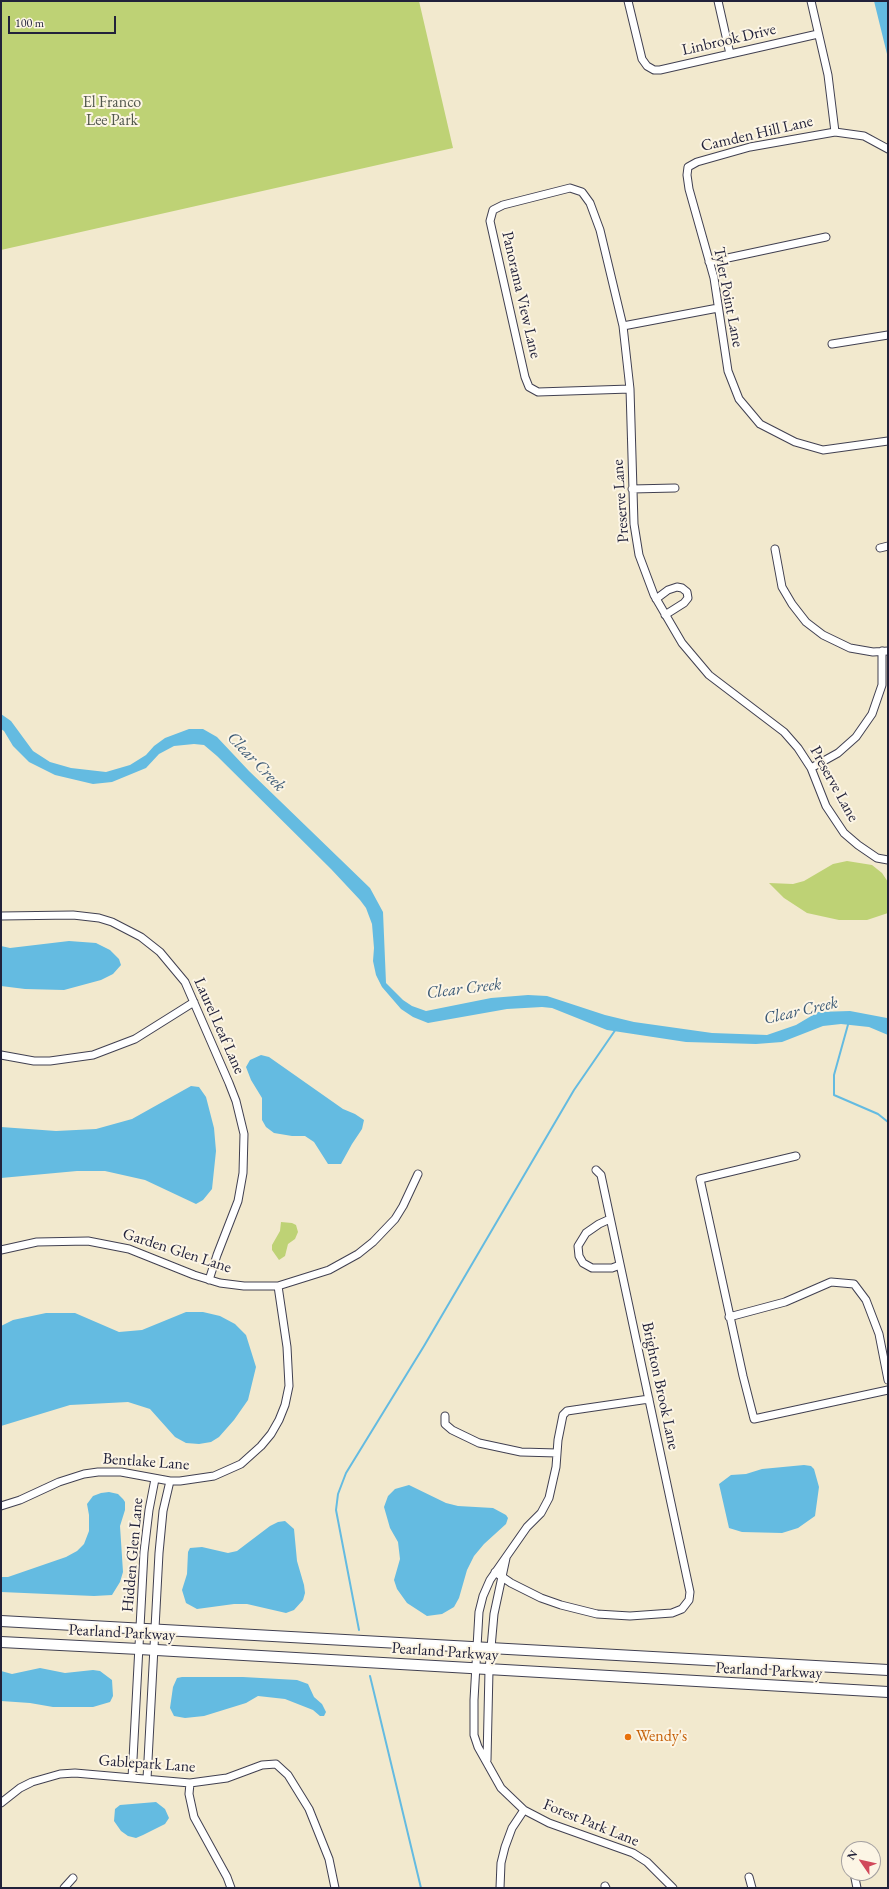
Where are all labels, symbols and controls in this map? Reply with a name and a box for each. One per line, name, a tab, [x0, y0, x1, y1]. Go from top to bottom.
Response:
scale bar	[10, 8, 118, 34]
text: 100 m	[15, 15, 44, 31]
street label: Linbrook Drive	[680, 20, 778, 60]
park label: El Franco Lee Park	[83, 93, 141, 131]
street label: Camden Hill Lane	[699, 112, 815, 156]
street label: Panorama View Lane	[497, 230, 545, 360]
street label: Tyler Point Lane	[709, 245, 747, 349]
street label: Preserve Lane	[609, 459, 633, 543]
water label: Clear Creek	[223, 728, 289, 796]
street label: Preserve Lane	[805, 743, 863, 825]
water label: Clear Creek	[425, 974, 503, 1004]
street label: Laurel Leaf Lane	[189, 975, 249, 1077]
water label: Clear Creek	[762, 993, 840, 1029]
street label: Garden Glen Lane	[120, 1224, 234, 1278]
street label: Brighton Brook Lane	[637, 1320, 683, 1452]
street label: Bentlake Lane	[102, 1449, 190, 1475]
street label: Hidden Glen Lane	[118, 1497, 148, 1613]
street label: Pearland Parkway	[68, 1621, 176, 1645]
street label: Pearland Parkway	[391, 1639, 499, 1665]
street label: Pearland Parkway	[715, 1659, 823, 1683]
place label: Wendy's	[636, 1727, 687, 1747]
marker: Wendy's	[623, 1732, 633, 1742]
street label: Gablepark Lane	[98, 1751, 196, 1777]
street label: Forest Park Lane	[540, 1795, 642, 1851]
north arrow	[841, 1841, 881, 1881]
text: N	[844, 1847, 860, 1862]

